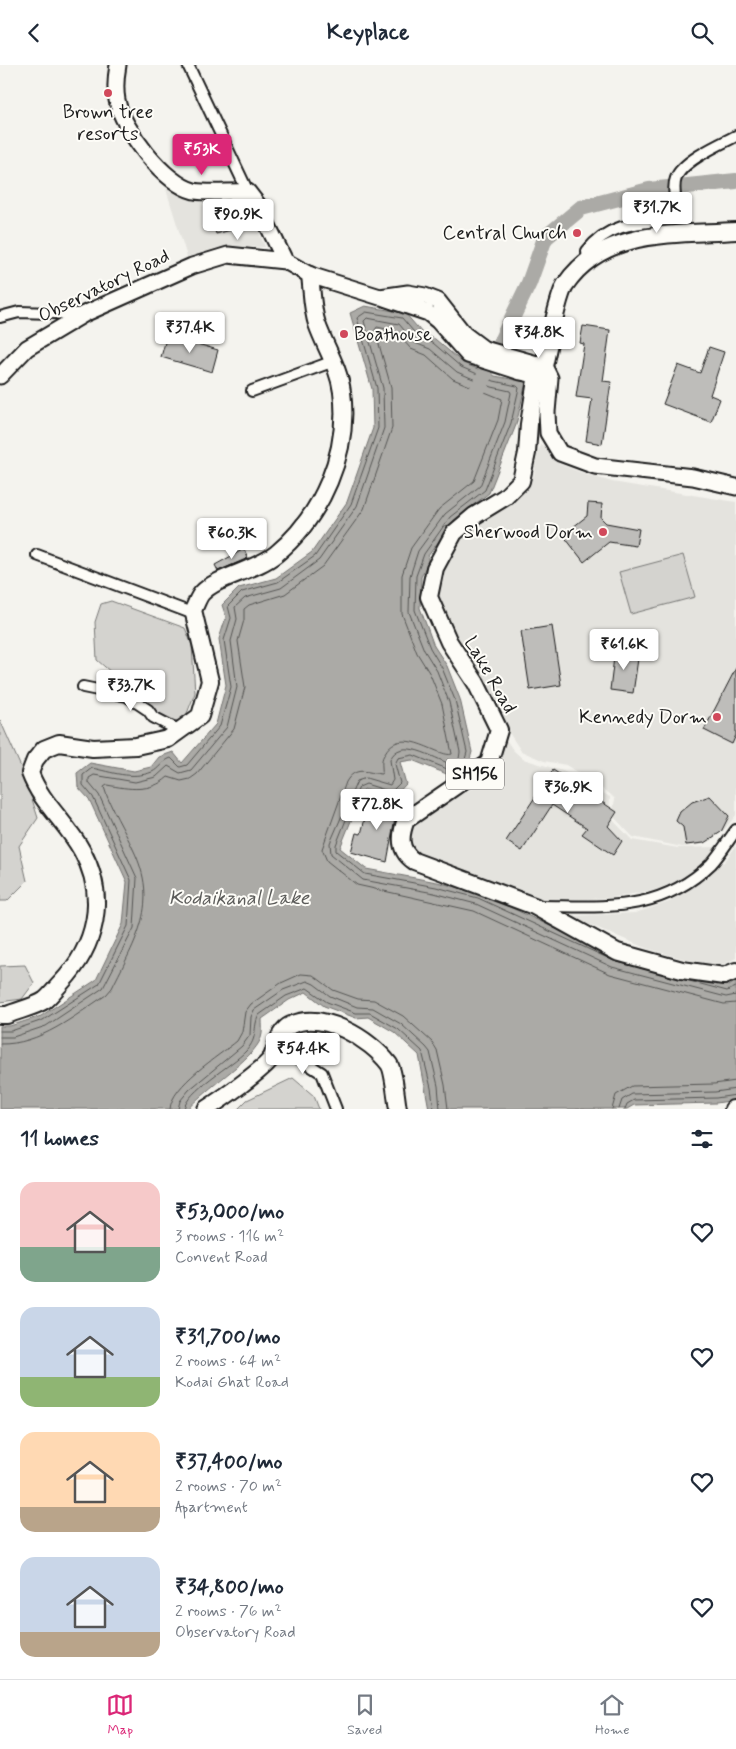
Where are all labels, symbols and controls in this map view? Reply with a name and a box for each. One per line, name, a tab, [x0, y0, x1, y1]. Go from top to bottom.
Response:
icon: back	[20, 19, 48, 47]
text: Keyplace	[327, 19, 409, 47]
icon: search	[688, 19, 716, 47]
marker: Brown tree resorts	[102, 87, 114, 99]
place label: Brown tree resorts	[63, 100, 153, 147]
pin: ₹53K	[172, 133, 232, 176]
text: ₹53K	[184, 139, 220, 160]
pin: ₹31.7K	[616, 191, 698, 234]
text: ₹31.7K	[633, 197, 681, 218]
pin: ₹90.9K	[197, 199, 279, 241]
text: ₹90.9K	[214, 204, 262, 225]
place label: Central Church	[442, 221, 567, 246]
marker: Central Church	[571, 227, 583, 239]
street label: Observatory Road	[34, 243, 174, 330]
pin: ₹37.4K	[149, 311, 231, 354]
text: ₹37.4K	[166, 317, 214, 338]
pin: ₹34.8K	[498, 317, 580, 359]
place label: Boathouse	[354, 322, 432, 347]
text: ₹34.8K	[514, 322, 564, 343]
marker: Boathouse	[338, 328, 350, 340]
pin: ₹60.3K	[191, 517, 273, 560]
place label: Sherwood Dorm	[464, 520, 593, 545]
text: ₹60.3K	[208, 523, 256, 544]
marker: Sherwood Dorm	[597, 526, 609, 538]
pin: ₹61.6K	[583, 629, 665, 671]
street label: Lake Road	[458, 632, 522, 718]
text: ₹61.6K	[600, 634, 648, 655]
pin: ₹33.7K	[90, 669, 172, 712]
text: ₹33.7K	[107, 675, 155, 696]
place label: Kennedy Dorm	[579, 705, 707, 730]
marker: Kennedy Dorm	[711, 711, 723, 723]
road number: SH156	[446, 759, 504, 789]
pin: ₹36.9K	[527, 771, 609, 814]
text: ₹36.9K	[544, 777, 592, 798]
pin: ₹72.8K	[336, 789, 418, 831]
text: ₹72.8K	[352, 794, 402, 815]
water label: Kodaikanal Lake	[169, 885, 310, 912]
pin: ₹54.4K	[262, 1033, 344, 1075]
text: ₹54.4K	[277, 1038, 329, 1059]
text: 11 homes	[20, 1125, 99, 1153]
icon: filters	[688, 1125, 716, 1153]
text: ₹53,000/mo	[175, 1198, 284, 1226]
icon: home	[60, 1202, 120, 1262]
icon: heart	[688, 1218, 716, 1246]
text: 3 rooms · 116 m²	[175, 1226, 284, 1247]
text: Convent Road	[175, 1247, 268, 1268]
text: ₹31,700/mo	[175, 1323, 280, 1351]
icon: home	[60, 1327, 120, 1387]
icon: heart	[688, 1343, 716, 1371]
text: 2 rooms · 64 m²	[175, 1351, 281, 1372]
text: Kodai Ghat Road	[175, 1372, 289, 1393]
text: ₹37,400/mo	[175, 1448, 283, 1476]
icon: home	[60, 1452, 120, 1512]
icon: heart	[688, 1468, 716, 1496]
text: 2 rooms · 70 m²	[175, 1476, 282, 1497]
text: Apartment	[175, 1497, 248, 1518]
text: ₹34,800/mo	[175, 1573, 284, 1601]
icon: home	[60, 1577, 120, 1637]
icon: heart	[688, 1593, 716, 1621]
text: 2 rooms · 76 m²	[175, 1601, 282, 1622]
text: Observatory Road	[175, 1622, 296, 1643]
tab: Map	[106, 1691, 134, 1739]
tab: Saved	[347, 1691, 382, 1739]
tab: Home	[595, 1691, 630, 1739]

